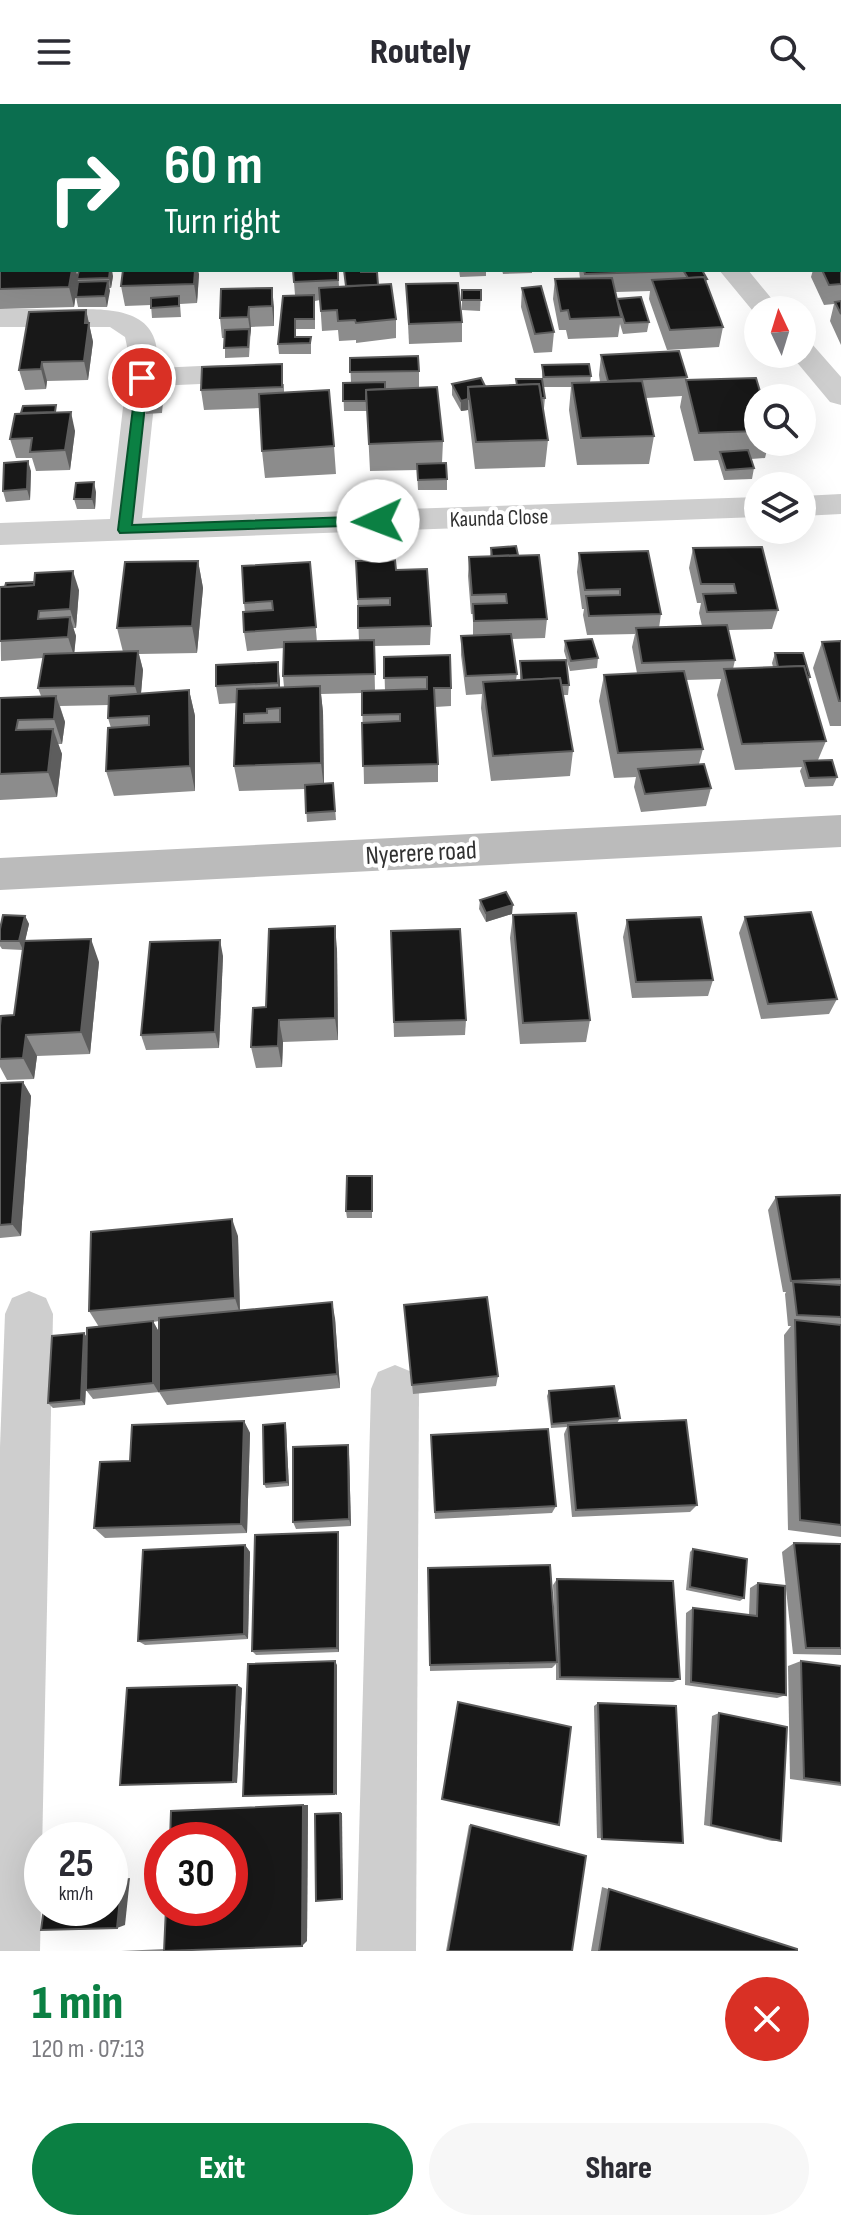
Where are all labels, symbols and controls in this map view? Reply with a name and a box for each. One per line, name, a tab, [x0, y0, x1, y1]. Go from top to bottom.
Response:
icon: menu	[32, 30, 76, 74]
icon: search	[765, 30, 809, 74]
text: Routely	[370, 31, 471, 74]
text: 60 m	[164, 133, 263, 200]
icon: right	[32, 136, 136, 240]
text: Turn right	[164, 201, 281, 244]
north arrow	[744, 296, 816, 368]
map controls	[744, 296, 816, 544]
pin	[108, 344, 176, 412]
icon: arrive	[120, 356, 164, 400]
button: search	[744, 384, 816, 456]
button: layers	[744, 472, 816, 544]
position arrow	[336, 479, 420, 563]
street label: Kaunda Close	[449, 503, 549, 534]
street label: Nyerere road	[365, 835, 477, 872]
speed limit sign: 30	[144, 1822, 248, 1926]
text: 25	[58, 1840, 94, 1888]
text: km/h	[59, 1882, 93, 1906]
text: 1 min	[32, 1975, 123, 2032]
button: close	[725, 1977, 809, 2061]
text: 120 m · 07:13	[32, 2034, 145, 2065]
button: Exit	[32, 2123, 413, 2215]
button: Share	[429, 2123, 809, 2215]

